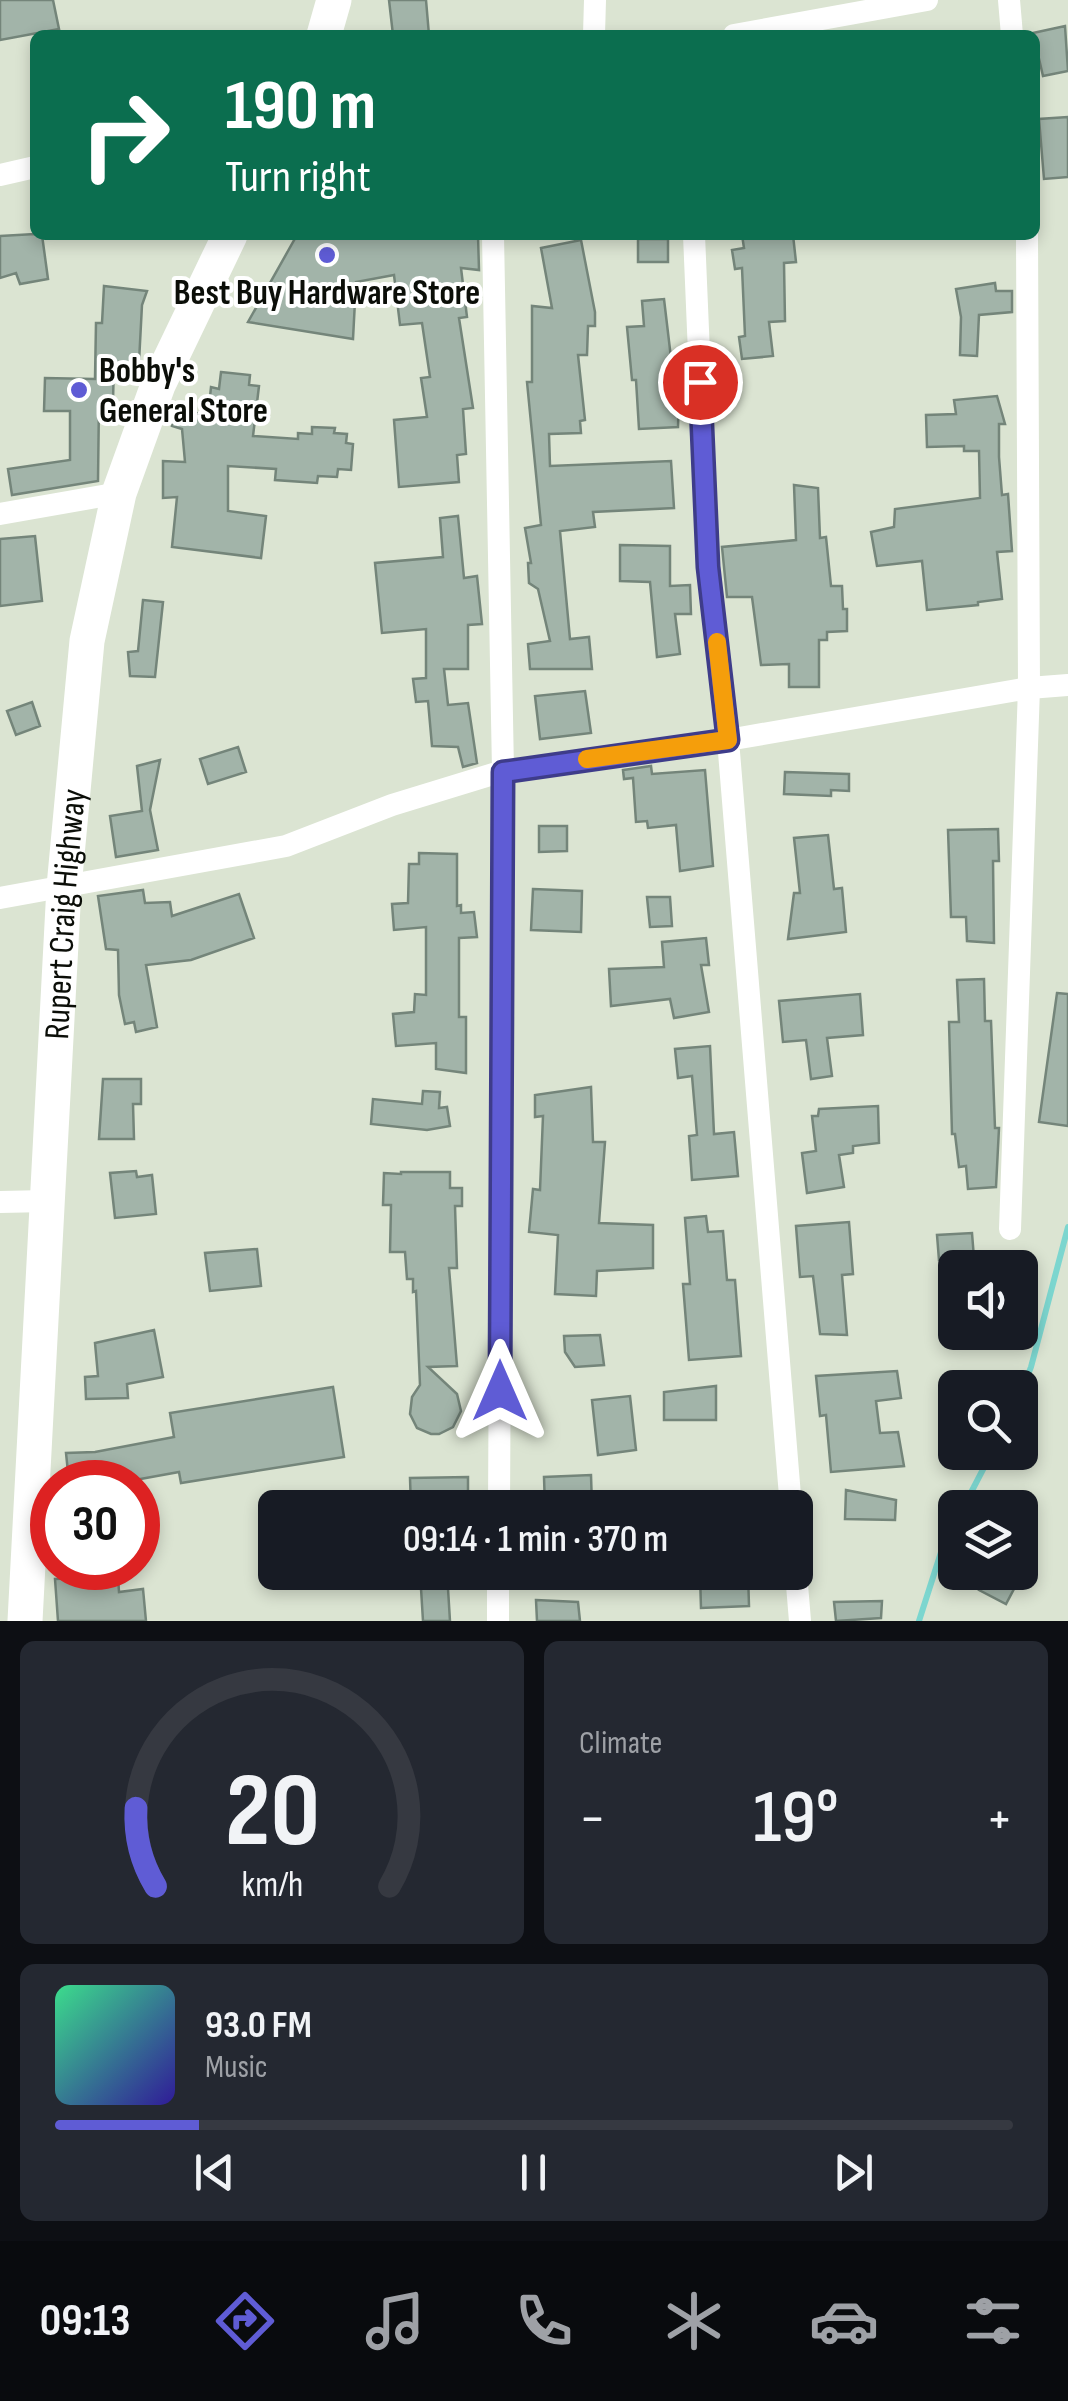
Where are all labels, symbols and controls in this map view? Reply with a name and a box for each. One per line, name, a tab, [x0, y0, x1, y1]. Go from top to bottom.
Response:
text: 190 m	[225, 65, 376, 149]
icon: right	[60, 70, 190, 200]
text: Turn right	[225, 150, 371, 205]
marker: Best Buy Hardware Store	[316, 244, 338, 266]
place label: Best Buy Hardware Store	[174, 272, 480, 315]
pin	[658, 340, 743, 425]
place label: Bobby's General Store	[99, 350, 268, 433]
icon: arrive	[673, 355, 728, 410]
marker: Bobby's General Store	[68, 379, 90, 401]
street label: Rupert Craig Highway	[36, 787, 96, 1041]
map controls	[938, 1250, 1038, 1590]
button: sound	[938, 1250, 1038, 1350]
position arrow	[448, 1339, 552, 1443]
button: search	[938, 1370, 1038, 1470]
speed limit sign: 30	[30, 1460, 160, 1590]
button: layers	[938, 1490, 1038, 1590]
text: 09:14 · 1 min · 370 m	[403, 1517, 668, 1562]
text: Climate	[579, 1724, 662, 1763]
text: 20	[224, 1750, 320, 1875]
text: 19°	[753, 1773, 839, 1864]
text: −	[579, 1786, 606, 1853]
text: +	[986, 1786, 1013, 1853]
text: km/h	[241, 1864, 303, 1907]
text: 93.0 FM	[205, 2003, 312, 2048]
text: Music	[205, 2048, 268, 2087]
icon: previous	[187, 2145, 242, 2200]
icon: pause	[506, 2145, 561, 2200]
icon: next	[826, 2145, 881, 2200]
icon: directions	[210, 2286, 280, 2356]
icon: music	[360, 2286, 430, 2356]
icon: phone	[509, 2286, 579, 2356]
icon: climate	[659, 2286, 729, 2356]
icon: car	[809, 2286, 879, 2356]
icon: filters	[958, 2286, 1028, 2356]
text: 09:13	[40, 2294, 130, 2349]

